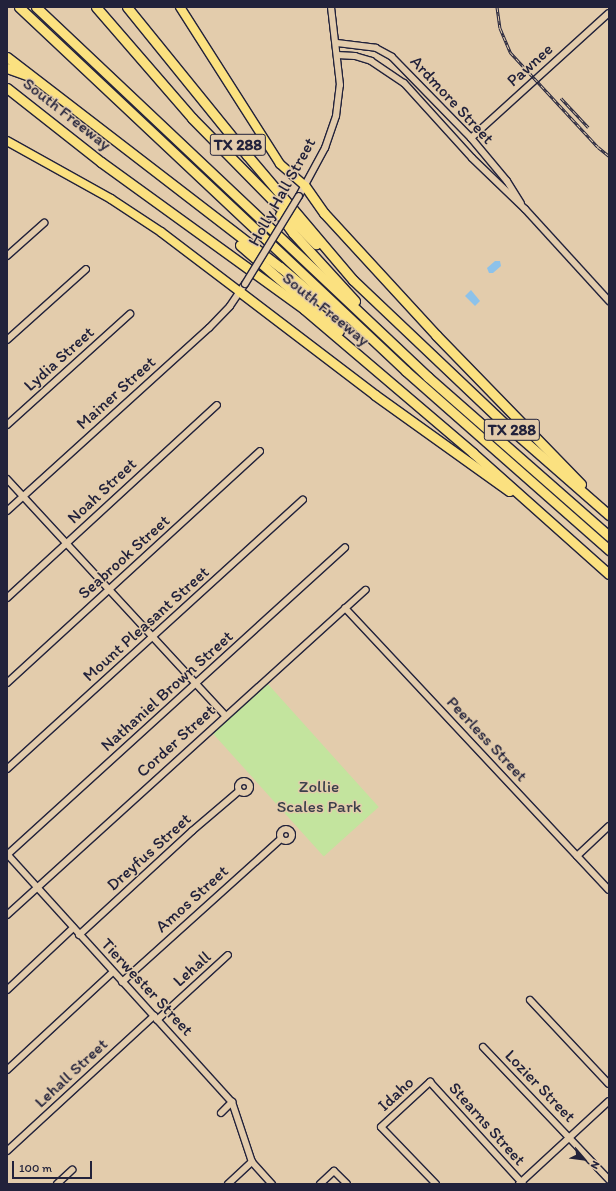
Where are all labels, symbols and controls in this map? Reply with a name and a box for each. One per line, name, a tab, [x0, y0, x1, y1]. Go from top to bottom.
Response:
street label: Pawnee	[503, 39, 557, 91]
street label: Ardmore Street	[406, 52, 498, 148]
street label: South Freeway	[19, 73, 115, 155]
road number: TX 288	[209, 131, 267, 159]
street label: Holly Hall Street	[244, 134, 320, 250]
street label: South Freeway	[278, 268, 374, 350]
street label: Lydia Street	[20, 322, 98, 396]
street label: Mainer Street	[72, 352, 160, 434]
road number: TX 288	[483, 416, 541, 444]
street label: Noah Street	[63, 454, 141, 528]
street label: Seabrook Street	[74, 511, 174, 603]
street label: Mount Pleasant Street	[78, 562, 214, 686]
street label: Nathaniel Brown Street	[97, 626, 237, 756]
street label: Peerless Street	[442, 692, 532, 786]
street label: Corder Street	[132, 700, 220, 782]
park label: Zollie Scales Park	[277, 777, 361, 817]
street label: Dreyfus Street	[103, 809, 195, 895]
street label: Amos Street	[152, 861, 232, 937]
street label: Tierwester Street	[97, 934, 197, 1040]
street label: Lehall	[169, 947, 215, 991]
street label: Lehall Street	[30, 1034, 112, 1112]
street label: Lozier Street	[500, 1046, 580, 1126]
street label: Idaho	[374, 1072, 418, 1116]
street label: Stearns Street	[444, 1078, 530, 1170]
north arrow	[564, 1139, 604, 1179]
scale bar	[14, 1153, 94, 1179]
text: N	[588, 1159, 603, 1171]
text: 100 m	[19, 1161, 52, 1175]

